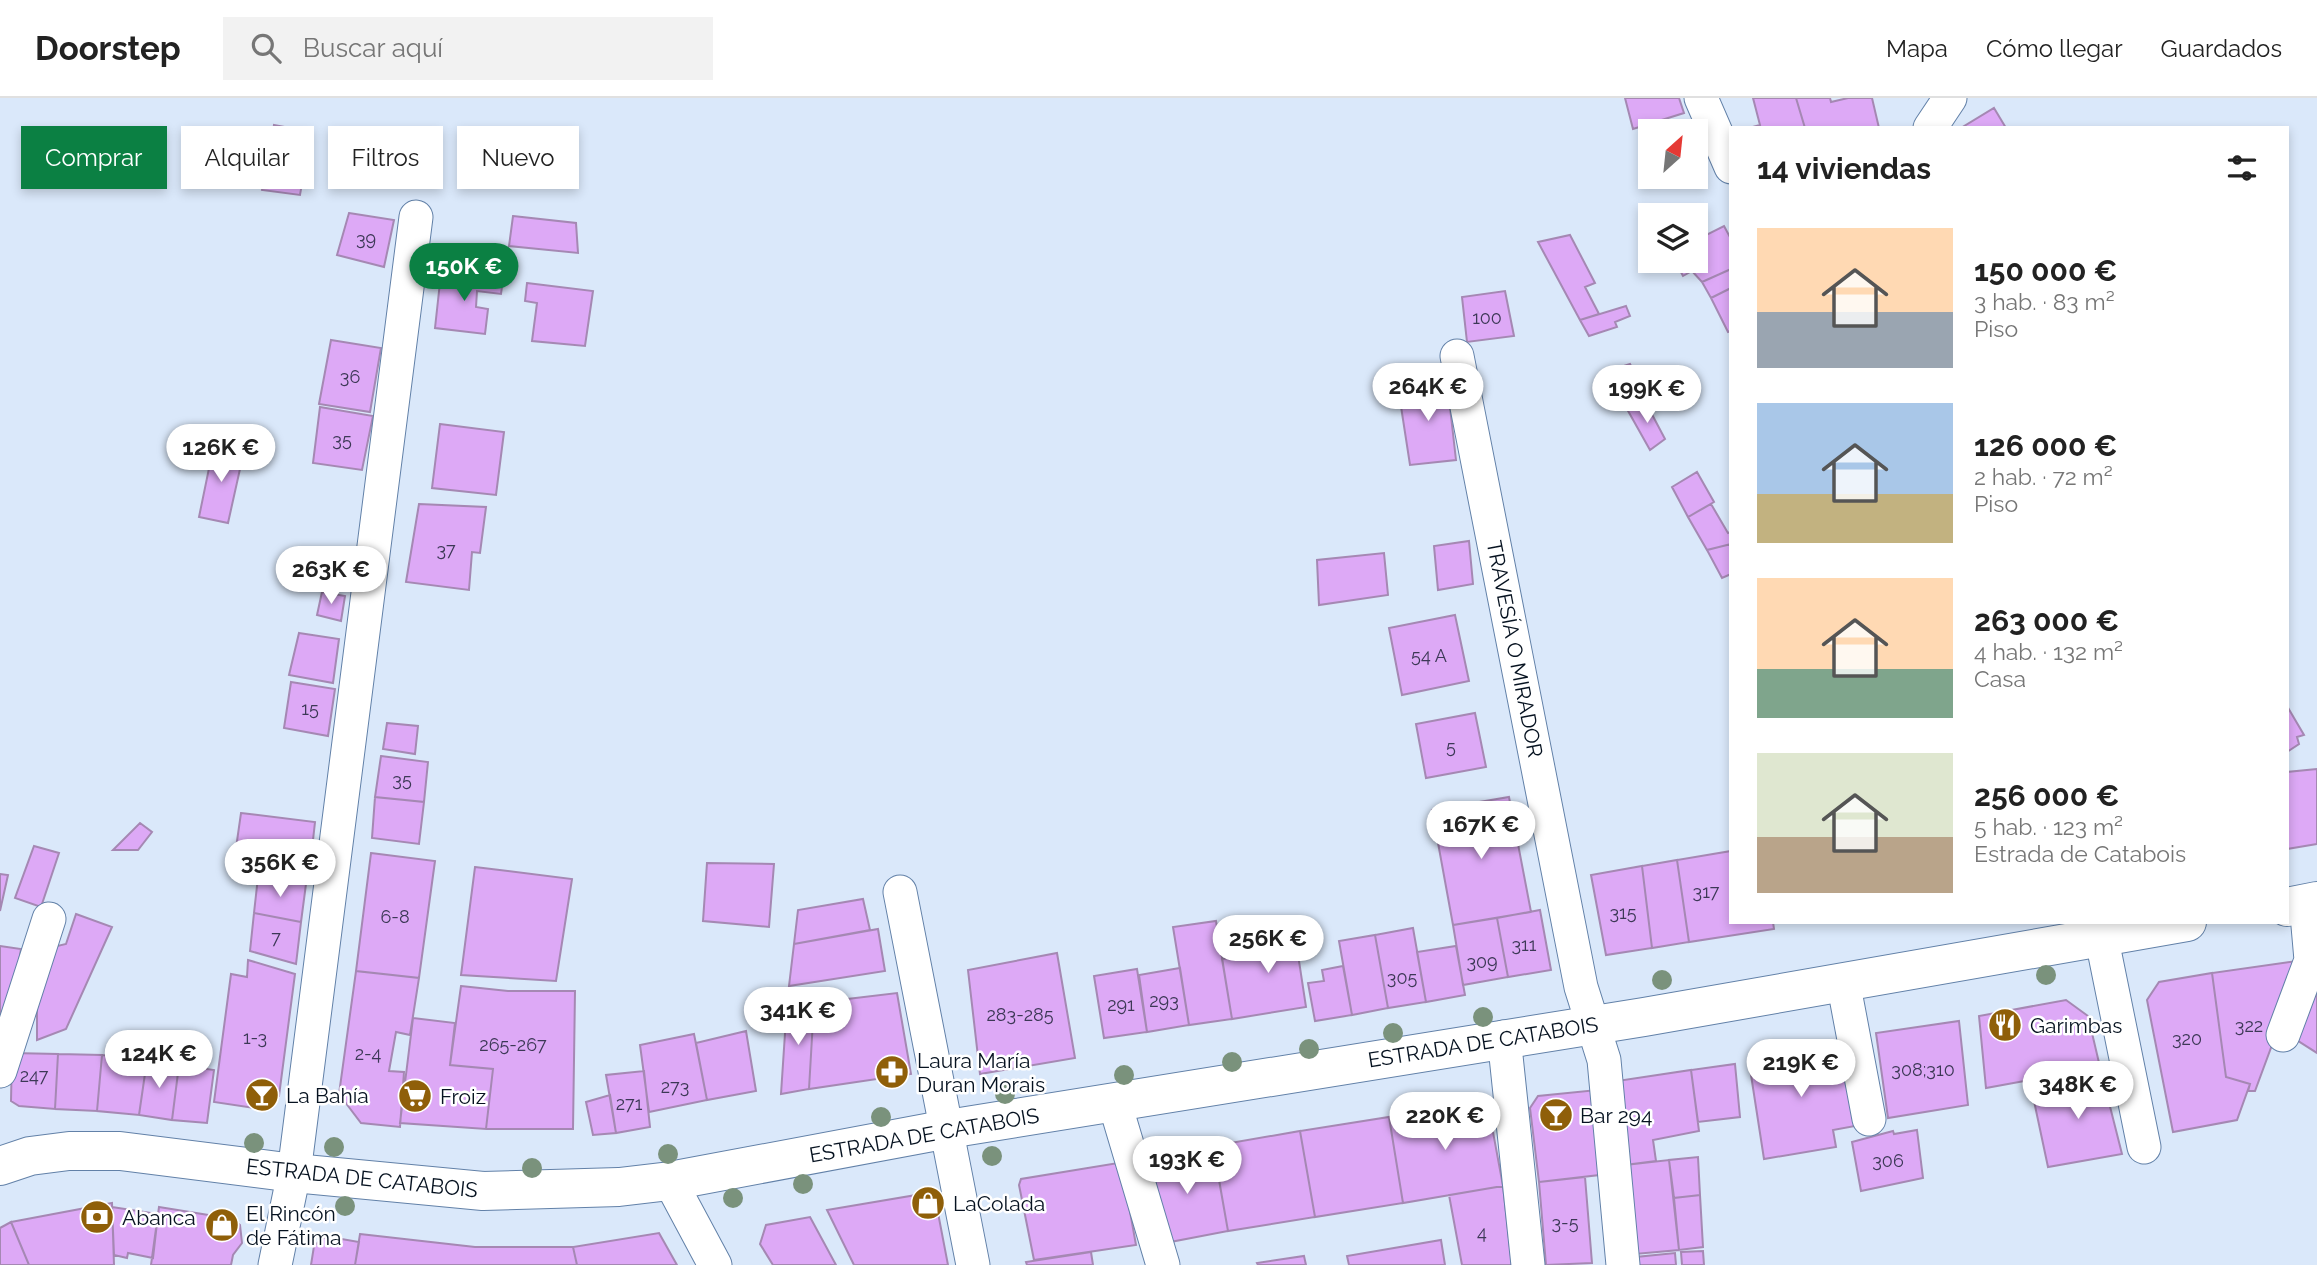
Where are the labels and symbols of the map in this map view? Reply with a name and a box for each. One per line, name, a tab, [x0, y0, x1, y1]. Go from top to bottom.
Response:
north arrow	[1638, 119, 1708, 189]
house number: 39	[356, 228, 376, 249]
pin: 150K €	[407, 244, 521, 303]
house number: 100	[1472, 307, 1502, 328]
pin: 264K €	[1371, 364, 1485, 423]
house number: 36	[340, 366, 360, 387]
pin: 199K €	[1590, 366, 1704, 425]
pin: 126K €	[164, 424, 278, 484]
house number: 35	[332, 429, 352, 450]
street label: TRAVESÍA O MIRADOR	[1482, 538, 1548, 760]
house number: 37	[436, 539, 456, 560]
pin: 263K €	[274, 546, 388, 606]
house number: 54 A	[1411, 645, 1447, 666]
house number: 15	[301, 698, 319, 719]
house number: 5	[1446, 736, 1456, 757]
house number: 35	[392, 769, 412, 790]
pin: 167K €	[1424, 802, 1538, 861]
pin: 356K €	[223, 840, 337, 899]
house number: 317	[1693, 881, 1720, 902]
house number: 315	[1609, 902, 1637, 923]
house number: 6-8	[380, 906, 410, 927]
pin: 256K €	[1211, 916, 1325, 975]
house number: 7	[271, 927, 281, 948]
house number: 311	[1511, 934, 1537, 955]
house number: 309	[1466, 951, 1498, 972]
house number: 305	[1387, 967, 1417, 988]
pin: 341K €	[741, 988, 855, 1047]
house number: 293	[1149, 990, 1179, 1011]
house number: 291	[1107, 994, 1135, 1015]
house number: 283-285	[986, 1004, 1054, 1025]
restaurant icon: Garimbas	[1986, 1006, 2024, 1044]
street label: ESTRADA DE CATABOIS	[1366, 1011, 1600, 1073]
place label: Garimbas	[2030, 1013, 2122, 1038]
house number: 322	[2235, 1015, 2263, 1036]
house number: 1-3	[243, 1027, 267, 1048]
house number: 320	[2172, 1028, 2202, 1049]
pin: 124K €	[102, 1030, 216, 1090]
house number: 265-267	[479, 1034, 547, 1055]
pin: 219K €	[1744, 1040, 1858, 1099]
house number: 2-4	[355, 1043, 382, 1064]
place label: Laura María Duran Morais	[917, 1048, 1045, 1097]
pharmacy icon: Laura María Duran Morais	[873, 1053, 911, 1091]
house number: 308;310	[1891, 1059, 1955, 1080]
pin: 348K €	[2021, 1062, 2135, 1121]
house number: 247	[20, 1065, 49, 1086]
bar icon: La Bahía	[243, 1076, 281, 1114]
house number: 273	[661, 1076, 689, 1097]
supermarket icon: Froiz	[396, 1077, 434, 1115]
place label: La Bahía	[286, 1083, 369, 1108]
place label: Froiz	[440, 1084, 486, 1109]
house number: 271	[616, 1093, 643, 1114]
pin: 220K €	[1388, 1093, 1502, 1152]
bar icon: Bar 294	[1537, 1096, 1575, 1134]
street label: ESTRADA DE CATABOIS	[807, 1102, 1041, 1168]
place label: Bar 294	[1580, 1103, 1652, 1128]
pin: 193K €	[1130, 1136, 1244, 1196]
house number: 306	[1872, 1150, 1904, 1171]
street label: ESTRADA DE CATABOIS	[245, 1153, 479, 1203]
shop icon: LaColada	[909, 1184, 947, 1222]
place label: LaColada	[953, 1191, 1045, 1216]
bank icon: Abanca	[78, 1198, 116, 1236]
place label: El Rincón de Fátima	[246, 1201, 341, 1250]
place label: Abanca	[122, 1205, 196, 1230]
shop icon: El Rincón de Fátima	[203, 1206, 241, 1244]
house number: 3-5	[1551, 1212, 1579, 1233]
house number: 4	[1477, 1222, 1487, 1243]

